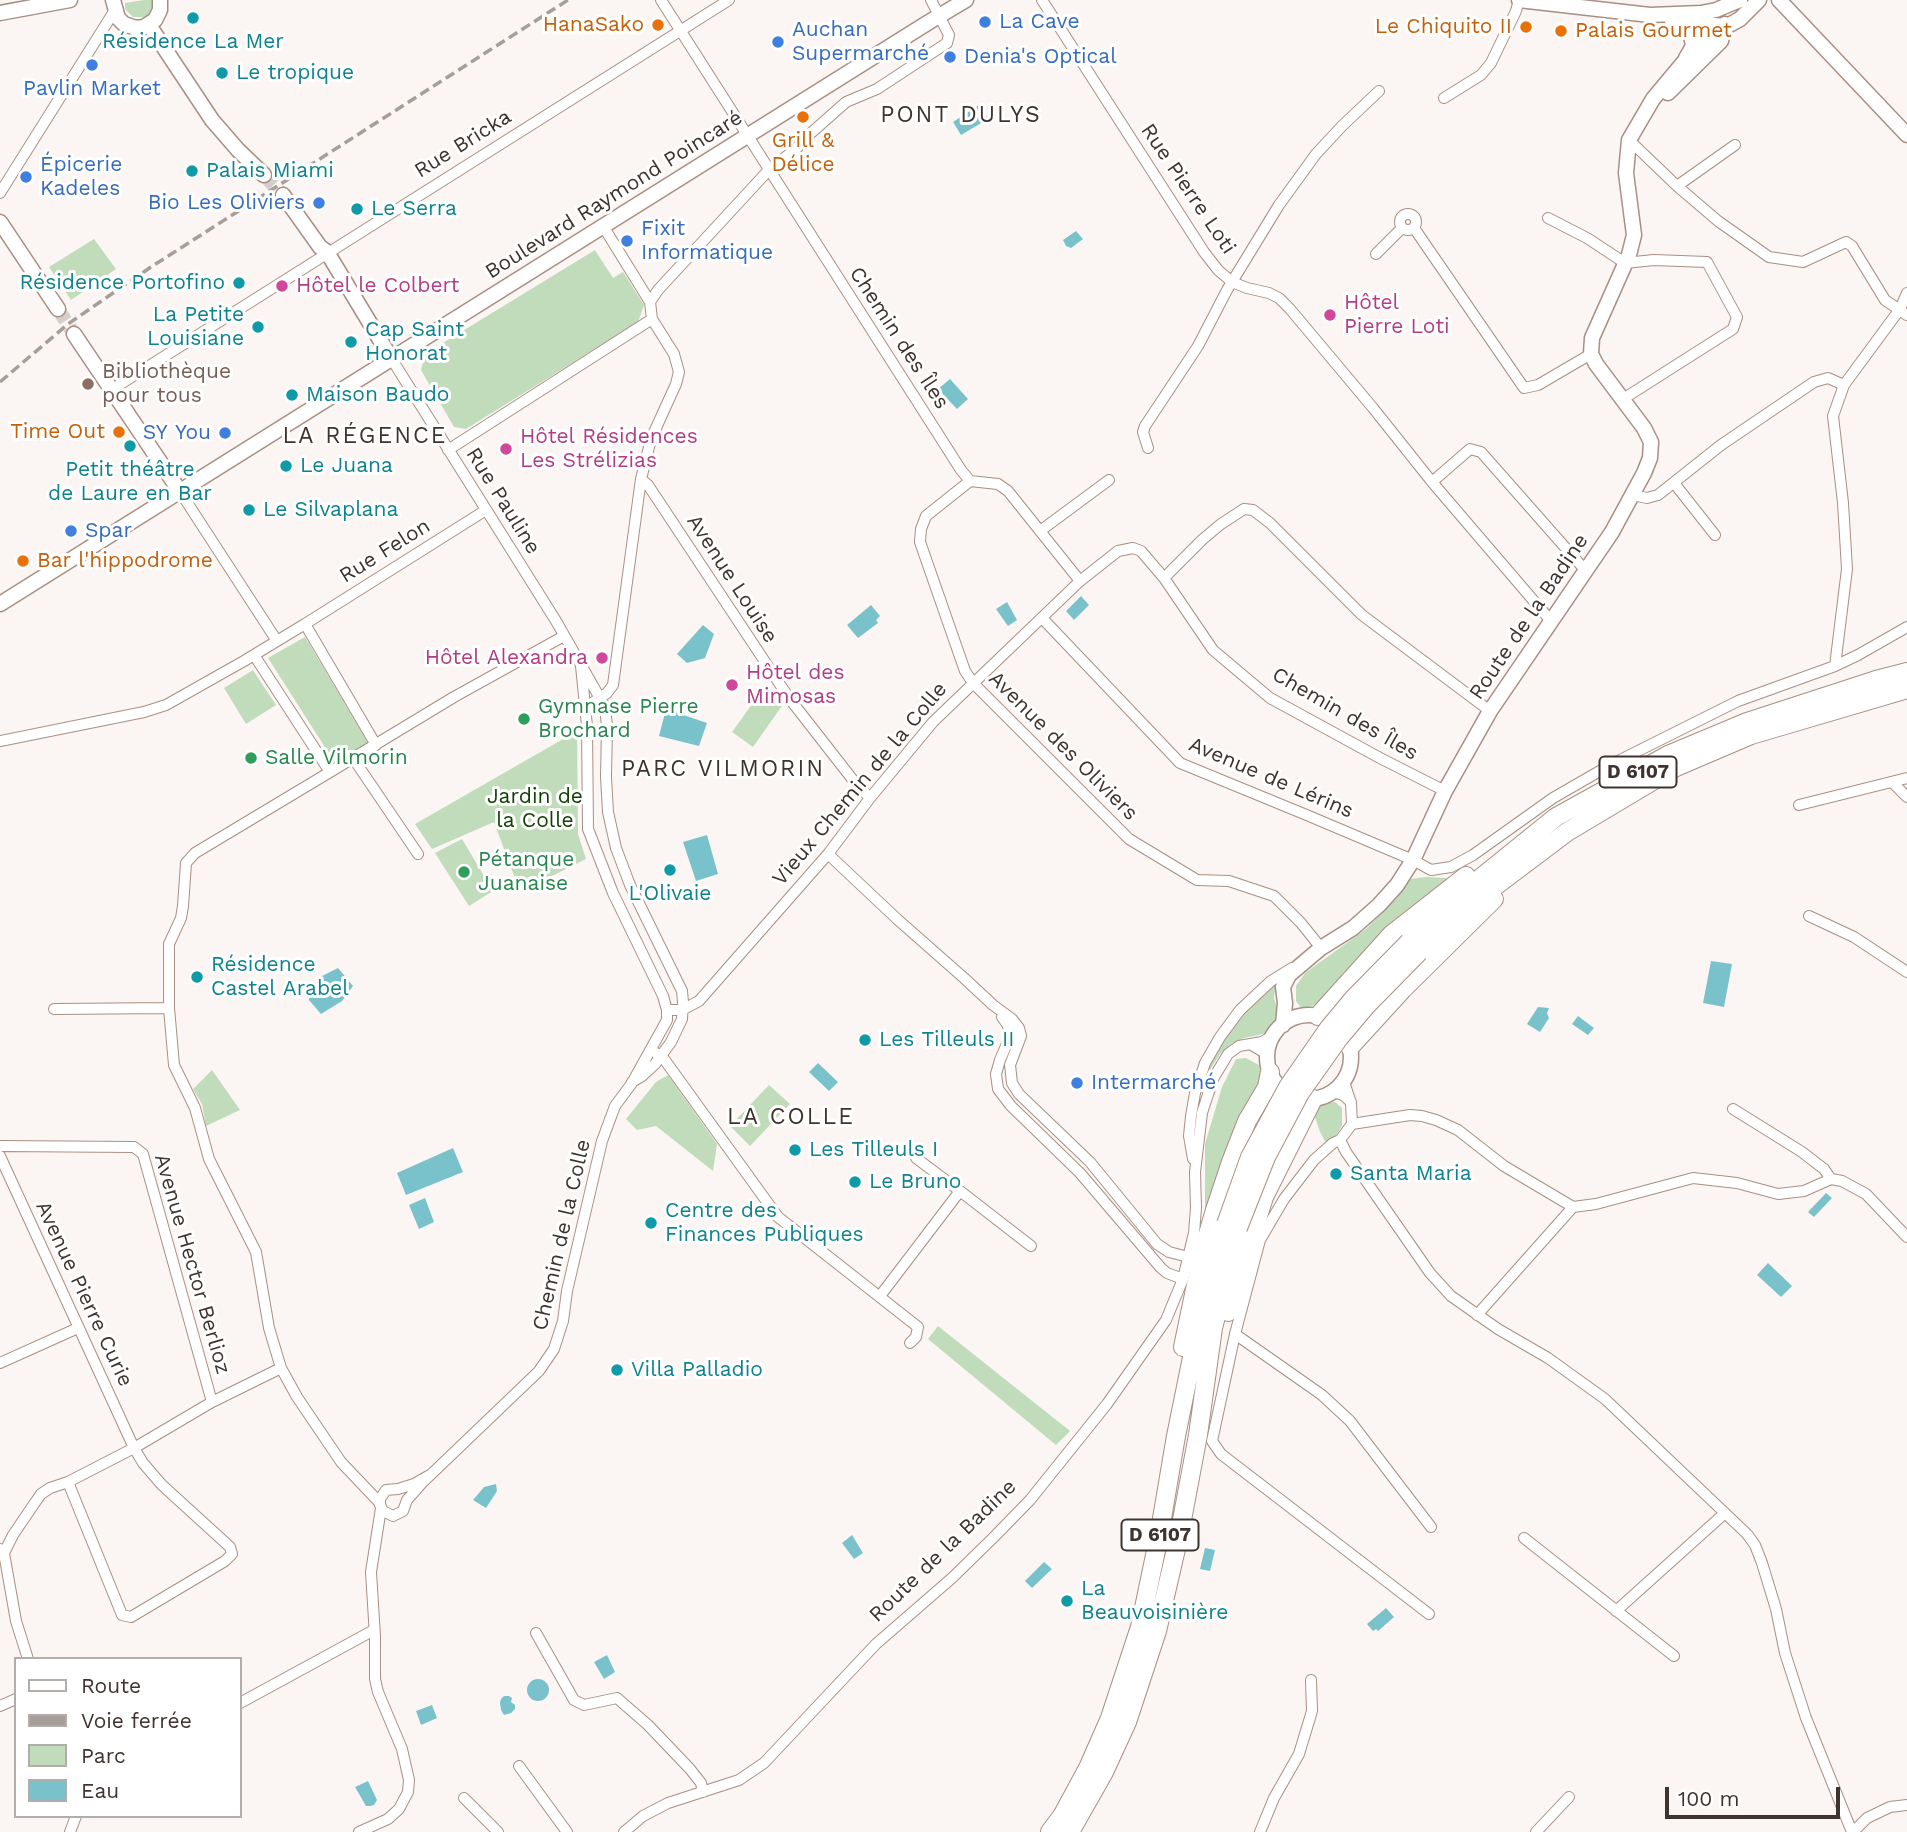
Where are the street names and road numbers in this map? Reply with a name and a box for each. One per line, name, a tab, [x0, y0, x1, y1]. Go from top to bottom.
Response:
street label: Rue Bricka	[410, 104, 516, 184]
street label: Boulevard Raymond Poincaré	[481, 105, 747, 285]
street label: Rue Pierre Loti	[1135, 119, 1241, 259]
street label: Chemin des Îles	[844, 262, 954, 414]
street label: Rue Pauline	[460, 443, 546, 559]
street label: Avenue Louise	[681, 510, 783, 648]
street label: Rue Felon	[335, 513, 435, 589]
street label: Route de la Badine	[1464, 529, 1594, 705]
street label: Chemin des Îles	[1267, 662, 1423, 766]
street label: Avenue des Oliviers	[983, 666, 1143, 826]
street label: Vieux Chemin de la Colle	[767, 677, 953, 891]
street label: Avenue de Lérins	[1185, 732, 1357, 824]
road number: D 6107	[1600, 757, 1676, 788]
street label: Chemin de la Colle	[528, 1137, 596, 1333]
street label: Avenue Hector Berlioz	[149, 1151, 235, 1377]
street label: Avenue Pierre Curie	[30, 1197, 138, 1391]
street label: Route de la Badine	[864, 1474, 1022, 1628]
road number: D 6107	[1122, 1520, 1198, 1550]

